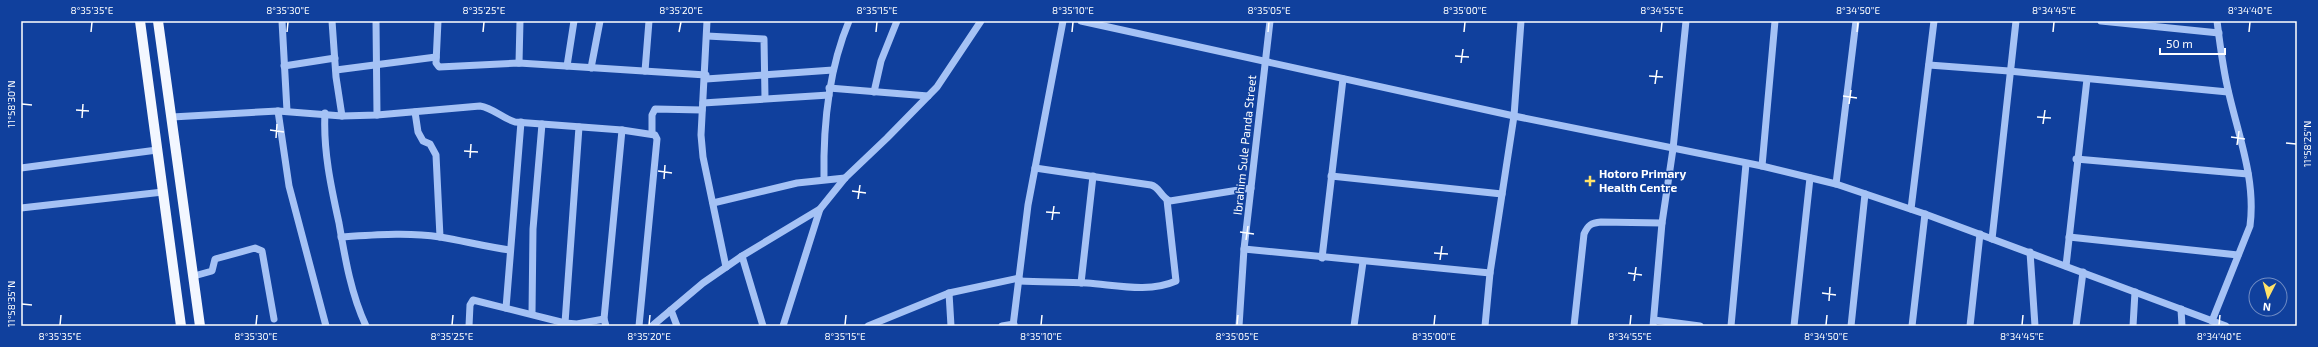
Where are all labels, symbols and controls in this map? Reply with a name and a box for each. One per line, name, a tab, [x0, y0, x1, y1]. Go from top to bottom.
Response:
text: 8°35'35"E	[71, 4, 114, 16]
text: 8°35'30"E	[266, 4, 310, 16]
text: 8°35'25"E	[463, 4, 506, 16]
text: 8°35'20"E	[659, 4, 703, 16]
text: 8°35'15"E	[856, 4, 898, 16]
text: 8°35'10"E	[1052, 4, 1094, 16]
text: 8°35'05"E	[1247, 4, 1291, 16]
text: 8°35'00"E	[1443, 4, 1487, 16]
text: 8°34'55"E	[1640, 4, 1684, 16]
text: 8°34'50"E	[1836, 4, 1880, 16]
text: 8°34'45"E	[2032, 4, 2076, 16]
text: 8°34'40"E	[2228, 4, 2273, 16]
scale bar	[2160, 30, 2225, 56]
text: 50 m	[2166, 36, 2193, 50]
street label: Ibrahim Sule Panda Street	[1230, 74, 1258, 216]
text: 11°58'30"N	[5, 80, 17, 128]
text: 11°58'25"N	[2301, 121, 2313, 167]
place label: Hotoro Primary Health Centre	[1599, 166, 1686, 194]
marker: Hotoro Primary Health Centre	[1584, 175, 1596, 187]
north arrow	[2248, 277, 2288, 317]
text: 11°58'35"N	[5, 281, 17, 327]
text: N	[2262, 301, 2272, 314]
text: 8°35'35"E	[39, 330, 82, 342]
text: 8°35'30"E	[234, 330, 278, 342]
text: 8°35'25"E	[431, 330, 474, 342]
text: 8°35'20"E	[627, 330, 671, 342]
text: 8°35'15"E	[824, 330, 866, 342]
text: 8°35'10"E	[1020, 330, 1062, 342]
text: 8°35'05"E	[1215, 330, 1259, 342]
text: 8°35'00"E	[1412, 330, 1456, 342]
text: 8°34'55"E	[1608, 330, 1652, 342]
text: 8°34'50"E	[1804, 330, 1848, 342]
text: 8°34'45"E	[2000, 330, 2044, 342]
text: 8°34'40"E	[2197, 330, 2242, 342]

